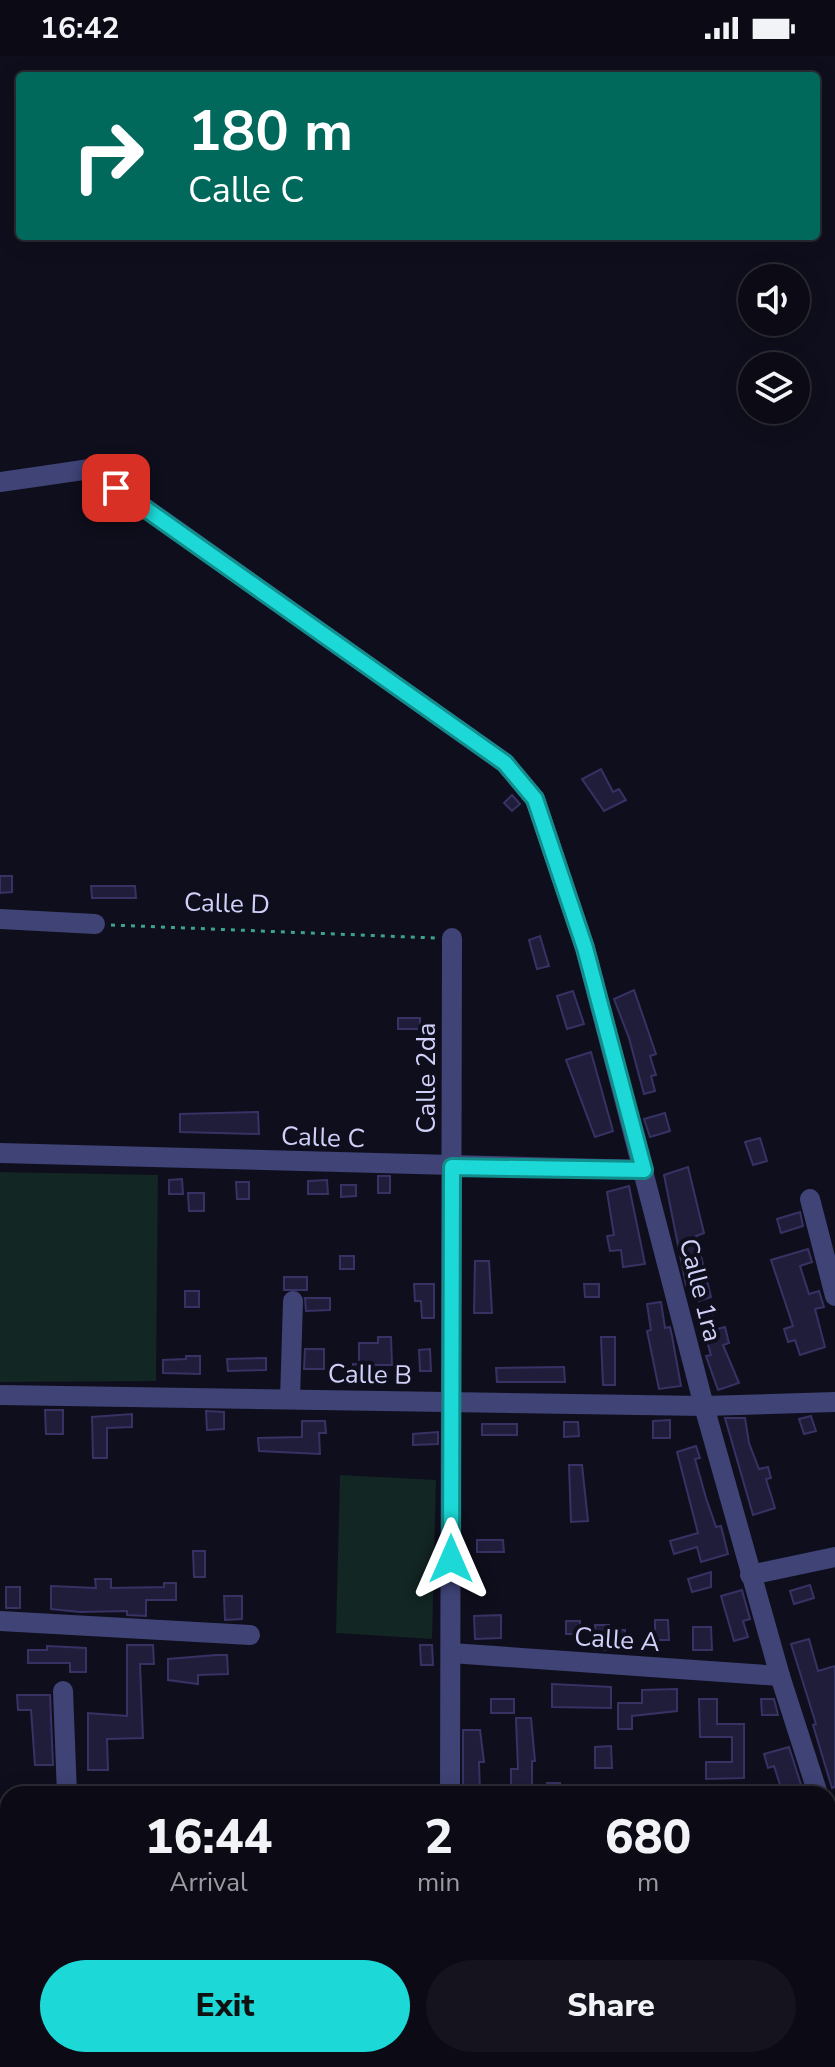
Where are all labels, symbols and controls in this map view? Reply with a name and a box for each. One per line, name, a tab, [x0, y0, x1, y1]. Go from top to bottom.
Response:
text: 16:42	[40, 8, 119, 49]
text: 180 m	[188, 93, 353, 170]
icon: right	[56, 104, 160, 208]
text: Calle C	[188, 166, 304, 215]
map controls	[738, 264, 810, 424]
button: sound	[738, 264, 810, 336]
button: layers	[738, 352, 810, 424]
pin	[82, 454, 150, 522]
icon: arrive	[94, 466, 138, 510]
street label: Calle D	[183, 885, 271, 922]
street label: Calle 2da	[409, 1022, 444, 1134]
street label: Calle C	[280, 1119, 366, 1156]
street label: Calle 1ra	[671, 1235, 730, 1345]
street label: Calle B	[328, 1356, 412, 1393]
position arrow	[409, 1517, 493, 1601]
street label: Calle A	[573, 1619, 661, 1660]
text: 16:44	[145, 1804, 272, 1870]
text: 2	[424, 1804, 453, 1870]
text: 680	[605, 1804, 691, 1870]
text: Arrival	[169, 1865, 248, 1900]
text: min	[417, 1865, 460, 1900]
text: m	[637, 1865, 659, 1900]
button: Exit	[40, 1960, 410, 2052]
button: Share	[426, 1960, 796, 2052]

